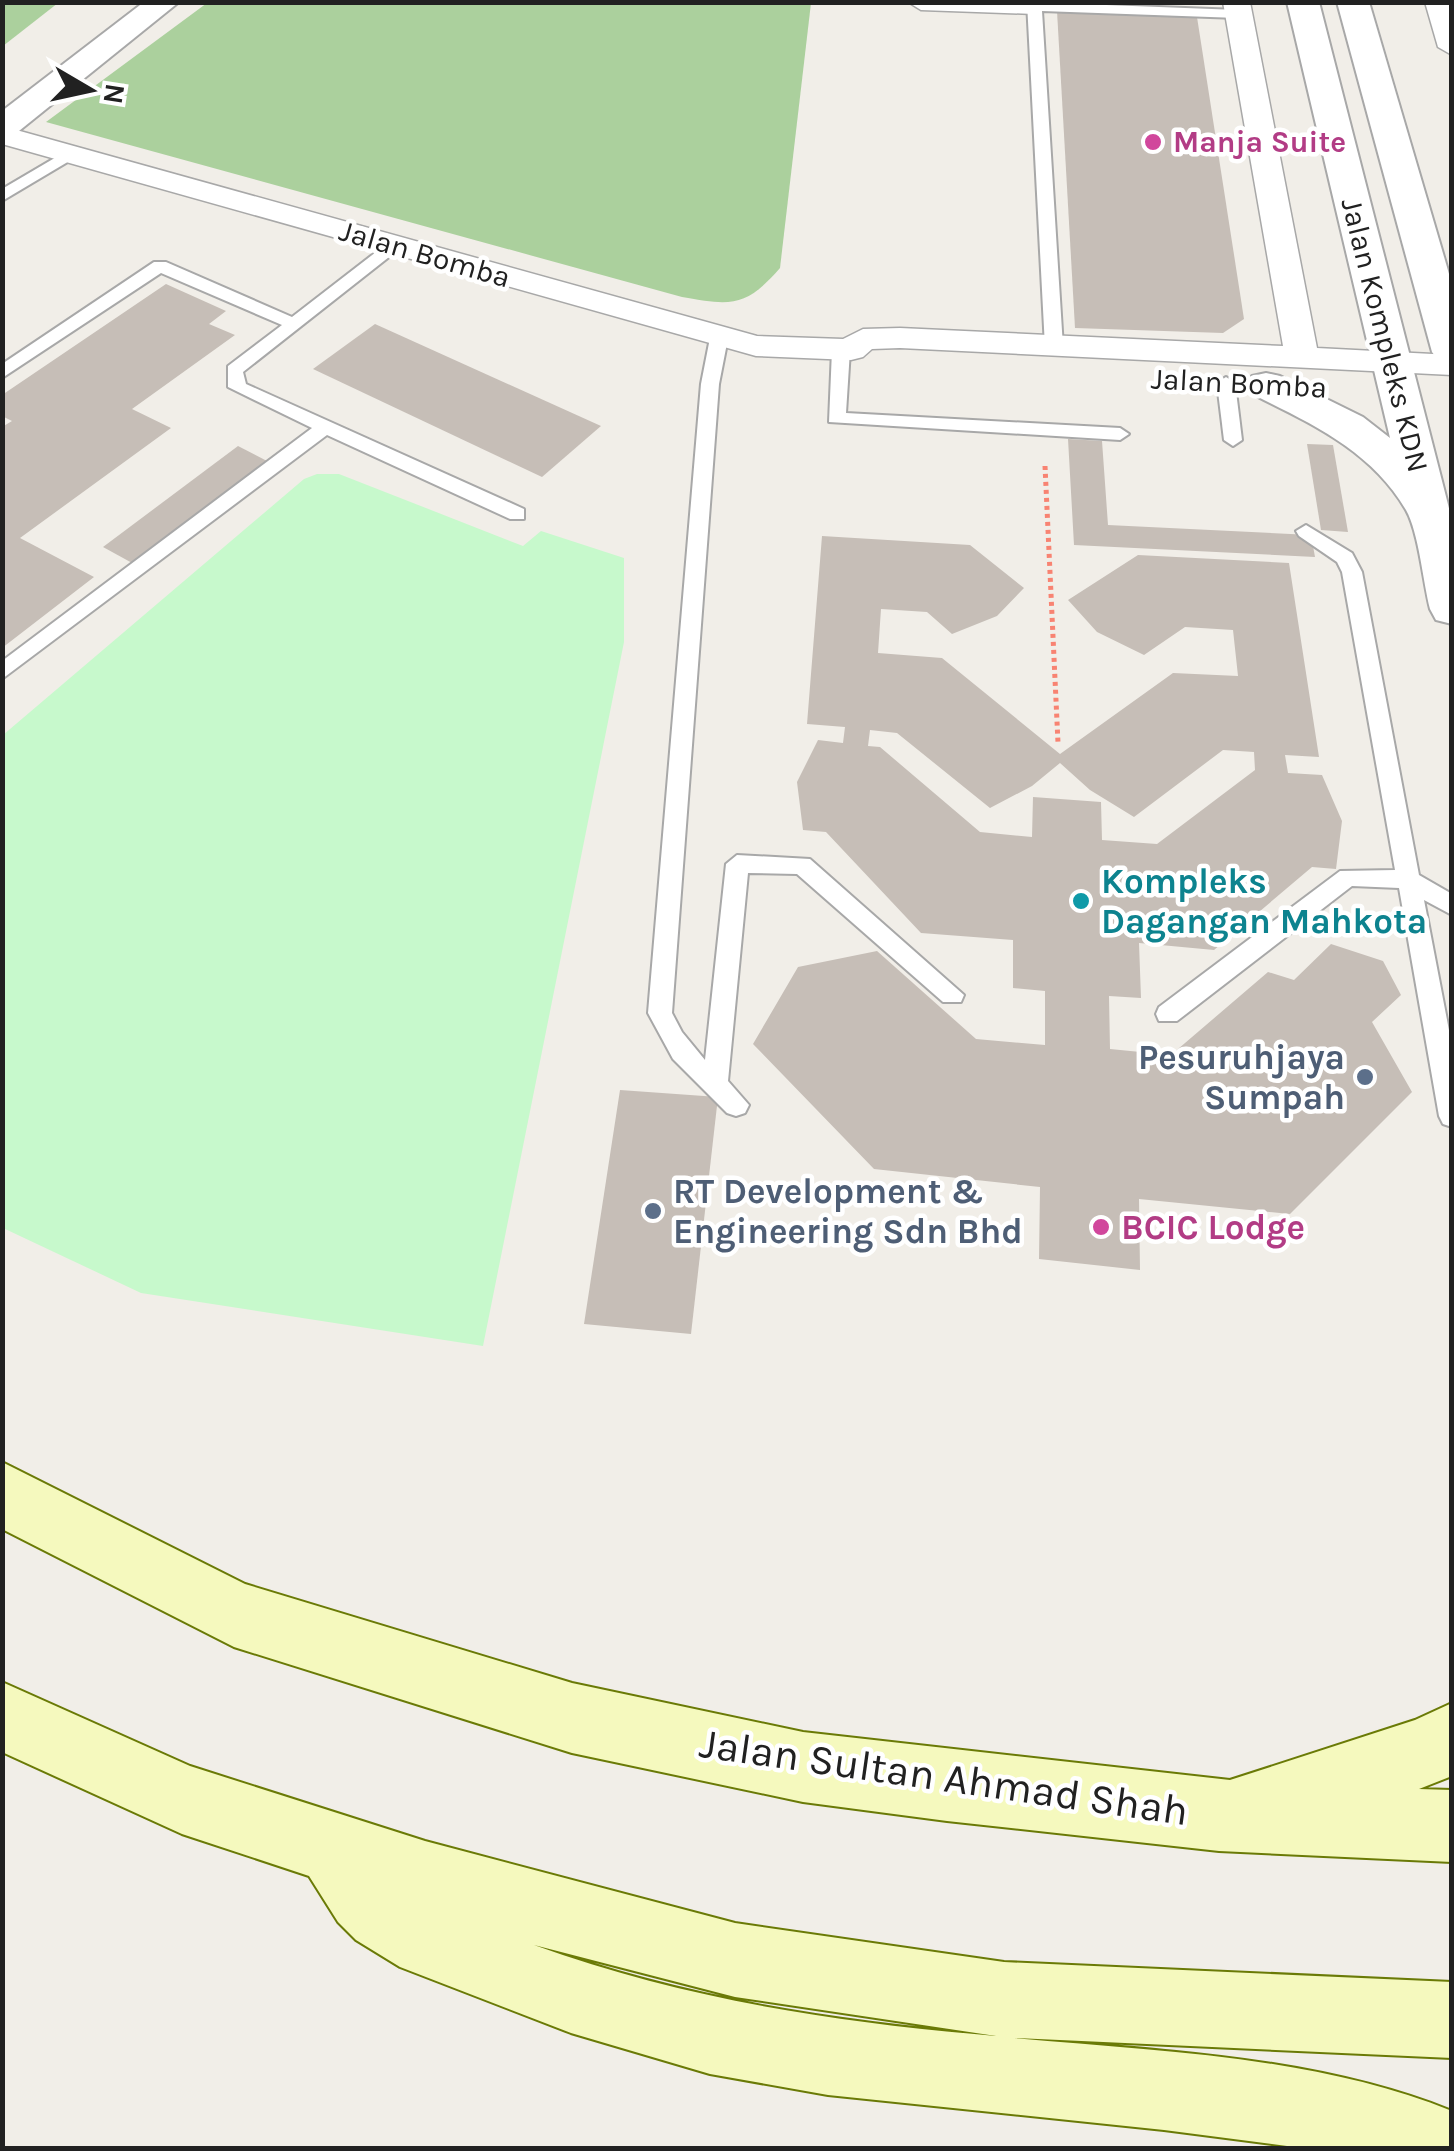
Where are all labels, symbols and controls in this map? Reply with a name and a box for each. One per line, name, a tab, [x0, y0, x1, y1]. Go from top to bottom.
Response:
north arrow	[40, 40, 140, 140]
text: N	[96, 81, 132, 106]
place label: Manja Suite	[1173, 124, 1346, 160]
marker: Manja Suite	[1142, 131, 1164, 153]
street label: Jalan Kompleks KDN	[1334, 194, 1436, 476]
street label: Jalan Bomba	[335, 212, 515, 296]
street label: Jalan Bomba	[1150, 360, 1328, 406]
place label: Kompleks Dagangan Mahkota	[1101, 861, 1427, 943]
marker: Kompleks Dagangan Mahkota	[1070, 890, 1092, 912]
place label: Pesuruhjaya Sumpah	[1138, 1037, 1345, 1118]
marker: Pesuruhjaya Sumpah	[1354, 1066, 1376, 1088]
place label: RT Development & Engineering Sdn Bhd	[673, 1171, 1023, 1253]
marker: RT Development & Engineering Sdn Bhd	[642, 1200, 664, 1222]
place label: BCIC Lodge	[1121, 1207, 1305, 1249]
marker: BCIC Lodge	[1090, 1216, 1112, 1238]
street label: Jalan Sultan Ahmad Shah	[696, 1718, 1192, 1836]

